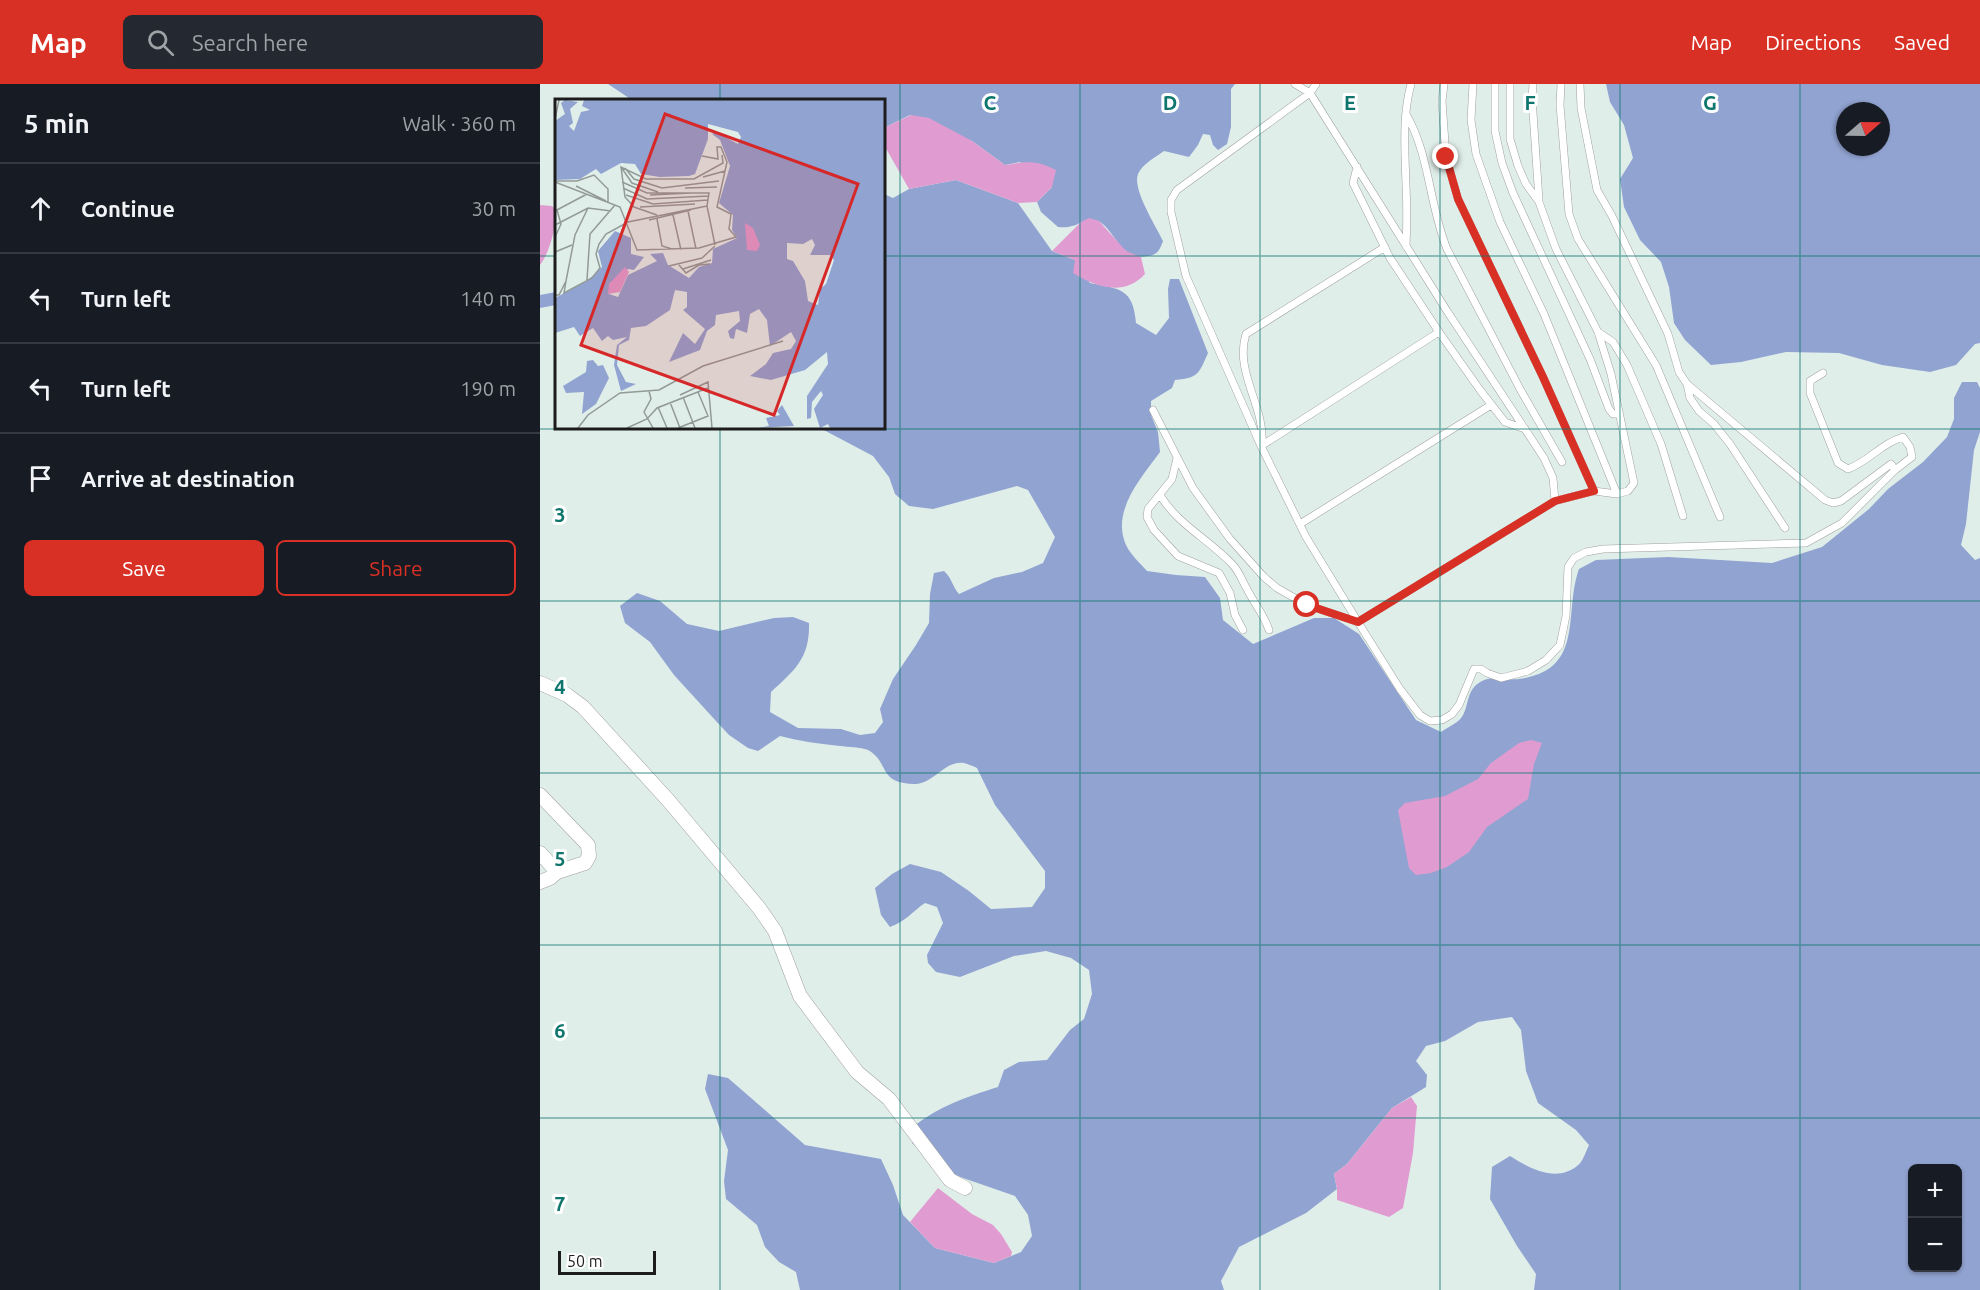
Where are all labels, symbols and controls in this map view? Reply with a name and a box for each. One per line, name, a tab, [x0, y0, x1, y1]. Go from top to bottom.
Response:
search box	[123, 15, 543, 69]
icon: search	[144, 26, 177, 59]
text: Map	[30, 27, 87, 58]
text: Search here	[192, 30, 308, 55]
text: Map	[1691, 30, 1732, 54]
text: Directions	[1765, 30, 1861, 54]
text: Saved	[1894, 30, 1950, 54]
text: C	[984, 91, 997, 114]
text: D	[1163, 91, 1177, 114]
text: E	[1344, 91, 1356, 114]
text: F	[1524, 91, 1536, 114]
text: G	[1703, 91, 1717, 114]
inset map	[555, 99, 885, 429]
north arrow	[1836, 102, 1890, 156]
text: 5 min	[24, 109, 90, 138]
text: Walk · 360 m	[403, 112, 516, 135]
route end	[1432, 143, 1458, 169]
icon: ahead	[24, 192, 57, 225]
text: Continue	[81, 196, 175, 221]
text: 30 m	[472, 197, 516, 220]
icon: left	[24, 282, 57, 315]
text: Turn left	[81, 286, 171, 311]
text: 140 m	[460, 287, 516, 310]
icon: left	[24, 372, 57, 405]
text: Turn left	[81, 376, 171, 401]
text: 190 m	[460, 377, 516, 400]
icon: arrive	[24, 462, 57, 495]
text: Arrive at destination	[81, 466, 295, 491]
text: 3	[554, 503, 566, 526]
button: Save	[24, 540, 264, 596]
button: Share	[276, 540, 516, 596]
route start	[1293, 591, 1319, 617]
text: 4	[554, 675, 566, 698]
text: 5	[554, 847, 566, 870]
text: 6	[554, 1019, 566, 1042]
map controls	[1908, 1164, 1962, 1272]
button: +	[1908, 1164, 1962, 1218]
text: 7	[554, 1192, 566, 1215]
button: −	[1908, 1218, 1962, 1272]
scale bar	[558, 1248, 656, 1276]
text: 50 m	[567, 1252, 603, 1270]

